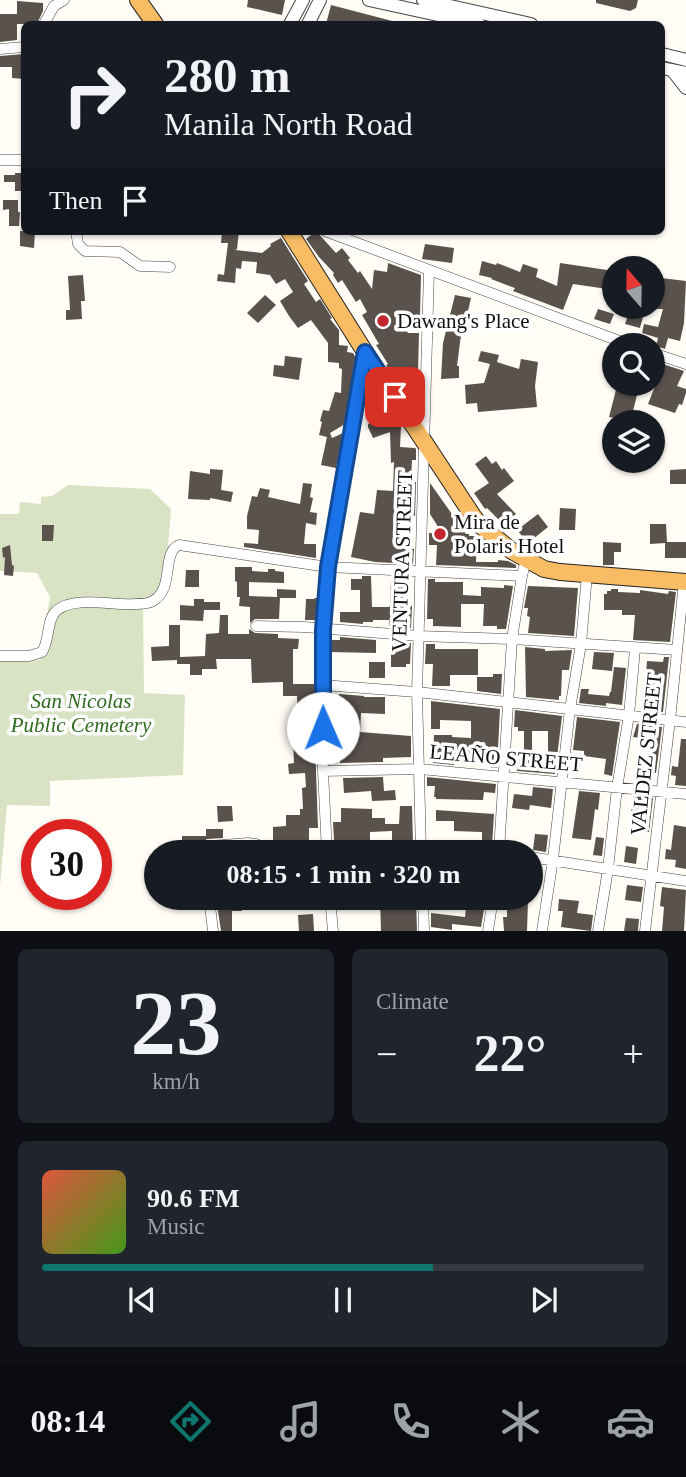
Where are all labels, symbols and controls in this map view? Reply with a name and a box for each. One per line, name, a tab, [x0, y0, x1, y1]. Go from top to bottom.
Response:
text: 280 m	[164, 48, 291, 103]
icon: right	[49, 49, 140, 140]
text: Manila North Road	[164, 106, 413, 142]
icon: arrive	[116, 182, 154, 220]
text: Then	[49, 186, 102, 215]
north arrow	[602, 256, 665, 318]
map controls	[602, 256, 665, 473]
place label: Dawang's Place	[397, 309, 530, 333]
marker: Dawang's Place	[375, 313, 391, 329]
button: search	[602, 333, 665, 396]
pin	[365, 367, 425, 427]
icon: arrive	[376, 378, 414, 416]
button: layers	[602, 410, 665, 473]
street label: VENTURA STREET	[387, 470, 417, 652]
place label: Mira de Polaris Hotel	[454, 510, 564, 558]
marker: Mira de Polaris Hotel	[432, 526, 448, 542]
street label: VALDEZ STREET	[626, 671, 666, 837]
park label: San Nicolas Public Cemetery	[10, 689, 152, 737]
position arrow	[286, 691, 360, 765]
street label: LEAÑO STREET	[429, 739, 584, 777]
speed limit sign: 30	[21, 819, 112, 910]
text: 08:15 · 1 min · 320 m	[227, 860, 461, 889]
text: 23	[131, 973, 222, 1074]
text: Climate	[376, 989, 449, 1014]
text: 22°	[474, 1025, 546, 1082]
text: −	[376, 1033, 397, 1075]
text: +	[623, 1033, 644, 1075]
text: km/h	[152, 1069, 200, 1094]
text: 90.6 FM	[147, 1184, 239, 1213]
text: Music	[147, 1214, 205, 1239]
icon: previous	[123, 1281, 161, 1319]
icon: pause	[324, 1281, 362, 1319]
icon: next	[525, 1281, 563, 1319]
icon: directions	[166, 1397, 215, 1446]
icon: music	[276, 1397, 325, 1446]
icon: phone	[386, 1397, 435, 1446]
icon: climate	[496, 1397, 545, 1446]
icon: car	[606, 1397, 655, 1446]
text: 08:14	[31, 1403, 105, 1439]

